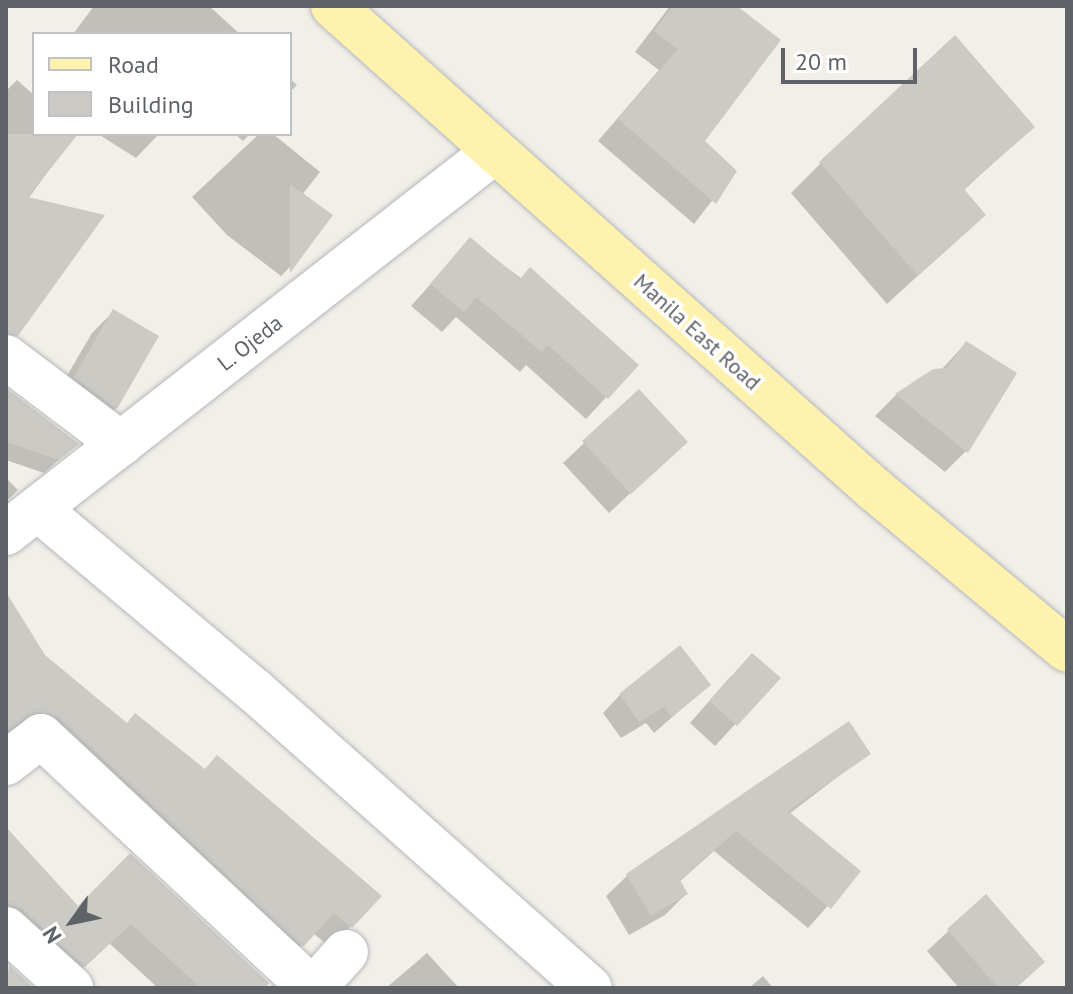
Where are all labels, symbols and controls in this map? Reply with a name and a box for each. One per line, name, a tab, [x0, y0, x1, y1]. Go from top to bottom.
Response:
legend	[32, 32, 292, 136]
scale bar	[785, 32, 921, 82]
text: 20 m	[795, 46, 847, 77]
text: Road	[108, 49, 159, 80]
text: Building	[108, 89, 194, 120]
street label: Manila East Road	[628, 268, 766, 396]
street label: L. Ojeda	[212, 309, 288, 377]
north arrow	[32, 882, 112, 962]
text: N	[36, 921, 68, 949]

